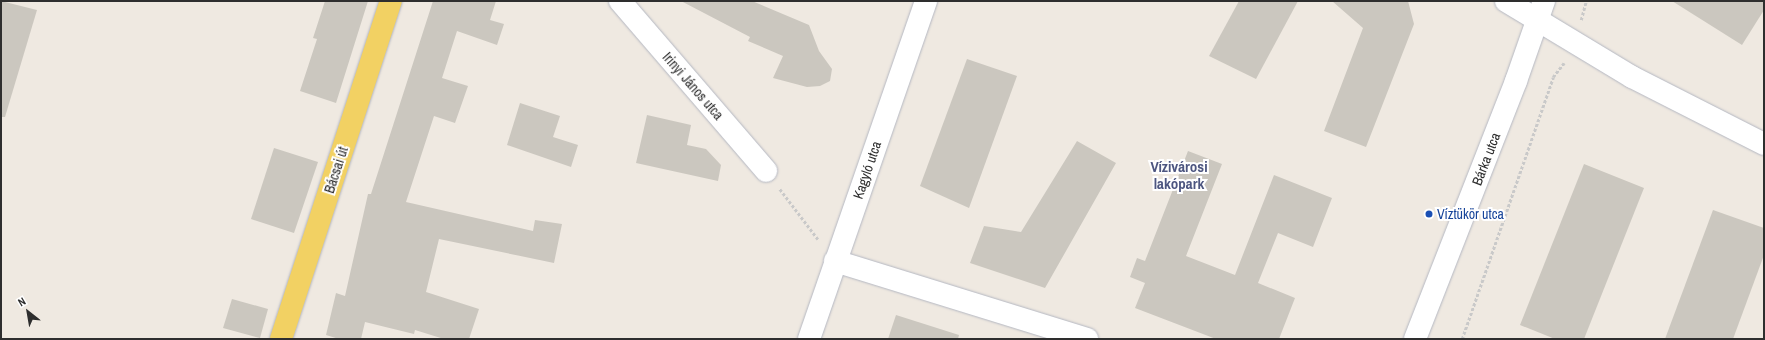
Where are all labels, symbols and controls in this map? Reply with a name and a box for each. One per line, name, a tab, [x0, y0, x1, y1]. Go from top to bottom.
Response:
street label: Irinyi János utca	[659, 49, 727, 123]
street label: Bárka utca	[1468, 130, 1504, 188]
street label: Kagyló utca	[849, 139, 885, 201]
street label: Bácsai út	[321, 145, 351, 195]
district label: Vízivárosi lakópark	[1150, 157, 1208, 192]
place label: Víztükör utca	[1437, 206, 1504, 222]
marker: Víztükör utca	[1424, 209, 1434, 219]
north arrow	[8, 292, 48, 332]
text: N	[15, 294, 28, 309]

